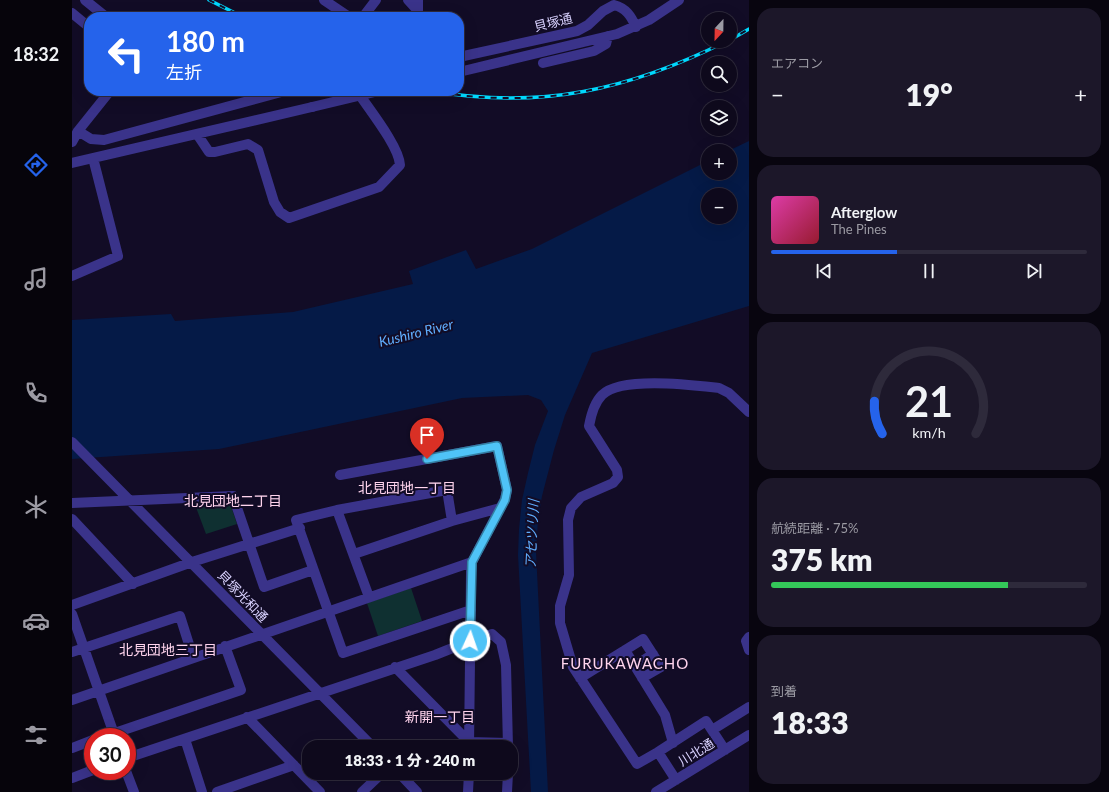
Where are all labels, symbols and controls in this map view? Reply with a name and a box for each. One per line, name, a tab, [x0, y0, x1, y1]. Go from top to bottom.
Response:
street label: 貝塚通	[532, 10, 574, 34]
north arrow	[701, 12, 737, 48]
map controls	[701, 12, 737, 224]
text: 180 m	[166, 24, 245, 58]
icon: left	[100, 28, 152, 80]
text: 18:32	[13, 43, 59, 65]
text: エアコン	[771, 55, 823, 71]
button: search	[701, 56, 737, 92]
text: 左折	[166, 61, 202, 83]
text: 19°	[905, 76, 953, 112]
text: −	[771, 81, 784, 108]
text: +	[1074, 81, 1087, 108]
button: layers	[701, 100, 737, 136]
button: +	[701, 144, 737, 180]
icon: directions	[22, 151, 50, 179]
button: −	[701, 188, 737, 224]
text: Afterglow	[831, 203, 897, 221]
text: The Pines	[831, 221, 887, 237]
icon: previous	[813, 260, 835, 282]
icon: pause	[918, 260, 940, 282]
icon: next	[1023, 260, 1045, 282]
icon: music	[22, 265, 50, 293]
water label: Kushiro River	[377, 315, 455, 350]
text: 21	[905, 376, 953, 426]
icon: phone	[22, 379, 50, 407]
pin	[410, 418, 444, 459]
icon: arrive	[416, 424, 438, 446]
text: km/h	[912, 424, 946, 441]
district label: 北見団地一丁目	[358, 479, 456, 496]
district label: 北見団地二丁目	[184, 492, 282, 509]
icon: climate	[22, 493, 50, 521]
water label: アセツリ川	[521, 497, 542, 569]
text: 航続距離 · 75%	[771, 520, 859, 536]
text: 375 km	[771, 541, 872, 577]
street label: 貝塚光和通	[215, 567, 271, 625]
icon: car	[22, 607, 50, 635]
position arrow	[449, 620, 491, 662]
district label: 北見団地三丁目	[119, 641, 217, 658]
district label: FURUKAWACHO	[561, 654, 689, 672]
text: 到着	[771, 683, 797, 699]
text: 18:33	[771, 704, 849, 740]
district label: 新開一丁目	[405, 708, 475, 725]
icon: filters	[22, 721, 50, 749]
speed limit sign: 30	[84, 728, 136, 780]
street label: 川北通	[675, 735, 717, 769]
text: 18:33 · 1 分 · 240 m	[345, 751, 475, 769]

